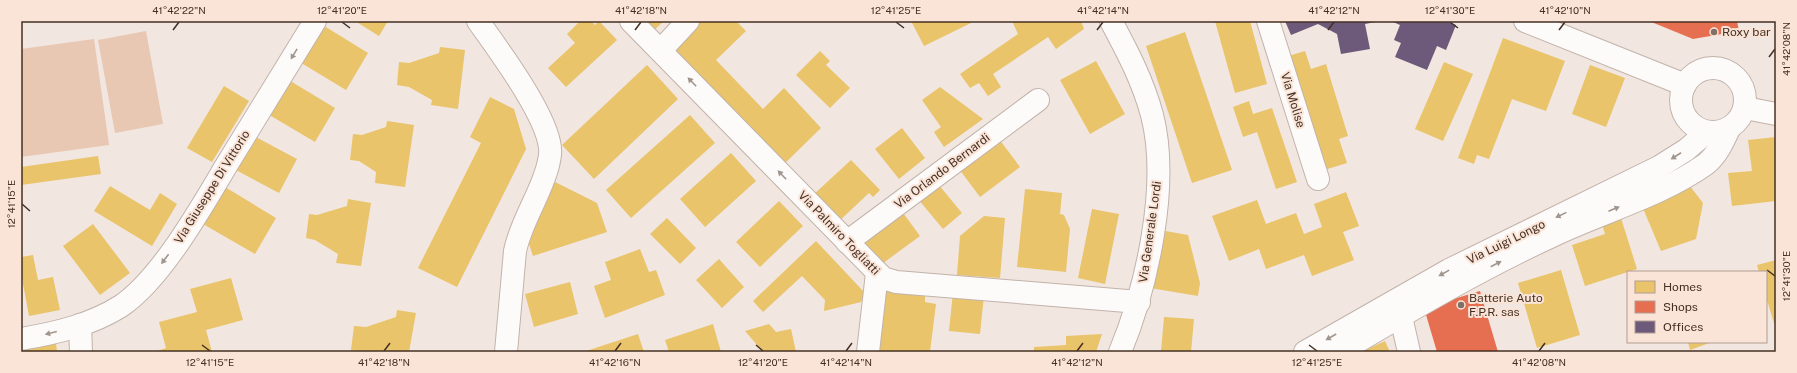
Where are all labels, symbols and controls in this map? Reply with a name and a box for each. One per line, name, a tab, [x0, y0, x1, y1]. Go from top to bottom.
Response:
text: 41°42'22"N	[152, 4, 206, 16]
text: 12°41'20"E	[317, 4, 367, 16]
text: 41°42'18"N	[615, 4, 667, 16]
text: 12°41'25"E	[871, 4, 921, 16]
text: 41°42'14"N	[1077, 4, 1129, 16]
text: 41°42'12"N	[1308, 4, 1360, 16]
text: 12°41'30"E	[1425, 4, 1475, 16]
text: 41°42'10"N	[1539, 4, 1591, 16]
text: 41°42'08"N	[1780, 22, 1792, 76]
place label: Roxy bar	[1722, 25, 1771, 39]
marker: Roxy bar	[1709, 27, 1719, 37]
one-way arrow	[291, 48, 298, 60]
street label: Via Molise	[1278, 71, 1308, 130]
one-way arrow	[687, 77, 696, 87]
street label: Via Giuseppe Di Vittorio	[171, 128, 253, 246]
street label: Via Orlando Bernardi	[892, 131, 992, 211]
one-way arrow	[1671, 153, 1682, 160]
one-way arrow	[777, 170, 787, 180]
text: 12°41'15"E	[5, 180, 17, 228]
street label: Via Generale Lordi	[1136, 180, 1164, 284]
street label: Via Palmiro Togliatti	[795, 188, 883, 278]
one-way arrow	[1608, 206, 1619, 212]
one-way arrow	[1555, 212, 1566, 218]
street label: Via Luigi Longo	[1465, 217, 1548, 267]
text: 12°41'30"E	[1780, 251, 1792, 301]
one-way arrow	[161, 253, 169, 264]
one-way arrow	[1490, 260, 1502, 267]
one-way arrow	[1438, 269, 1450, 276]
legend	[1627, 271, 1767, 343]
text: Homes	[1663, 280, 1702, 294]
place label: Batterie Auto F.P.R. sas	[1469, 291, 1543, 319]
marker: Batterie Auto F.P.R. sas	[1456, 300, 1466, 310]
text: Shops	[1663, 300, 1698, 314]
text: Offices	[1663, 320, 1703, 334]
one-way arrow	[44, 330, 56, 336]
one-way arrow	[1325, 334, 1337, 341]
text: 12°41'15"E	[186, 356, 234, 368]
text: 41°42'18"N	[358, 356, 410, 368]
text: 41°42'16"N	[589, 356, 641, 368]
text: 12°41'20"E	[738, 356, 788, 368]
text: 41°42'14"N	[820, 356, 872, 368]
text: 41°42'12"N	[1051, 356, 1103, 368]
text: 12°41'25"E	[1292, 356, 1342, 368]
text: 41°42'08"N	[1512, 356, 1566, 368]

